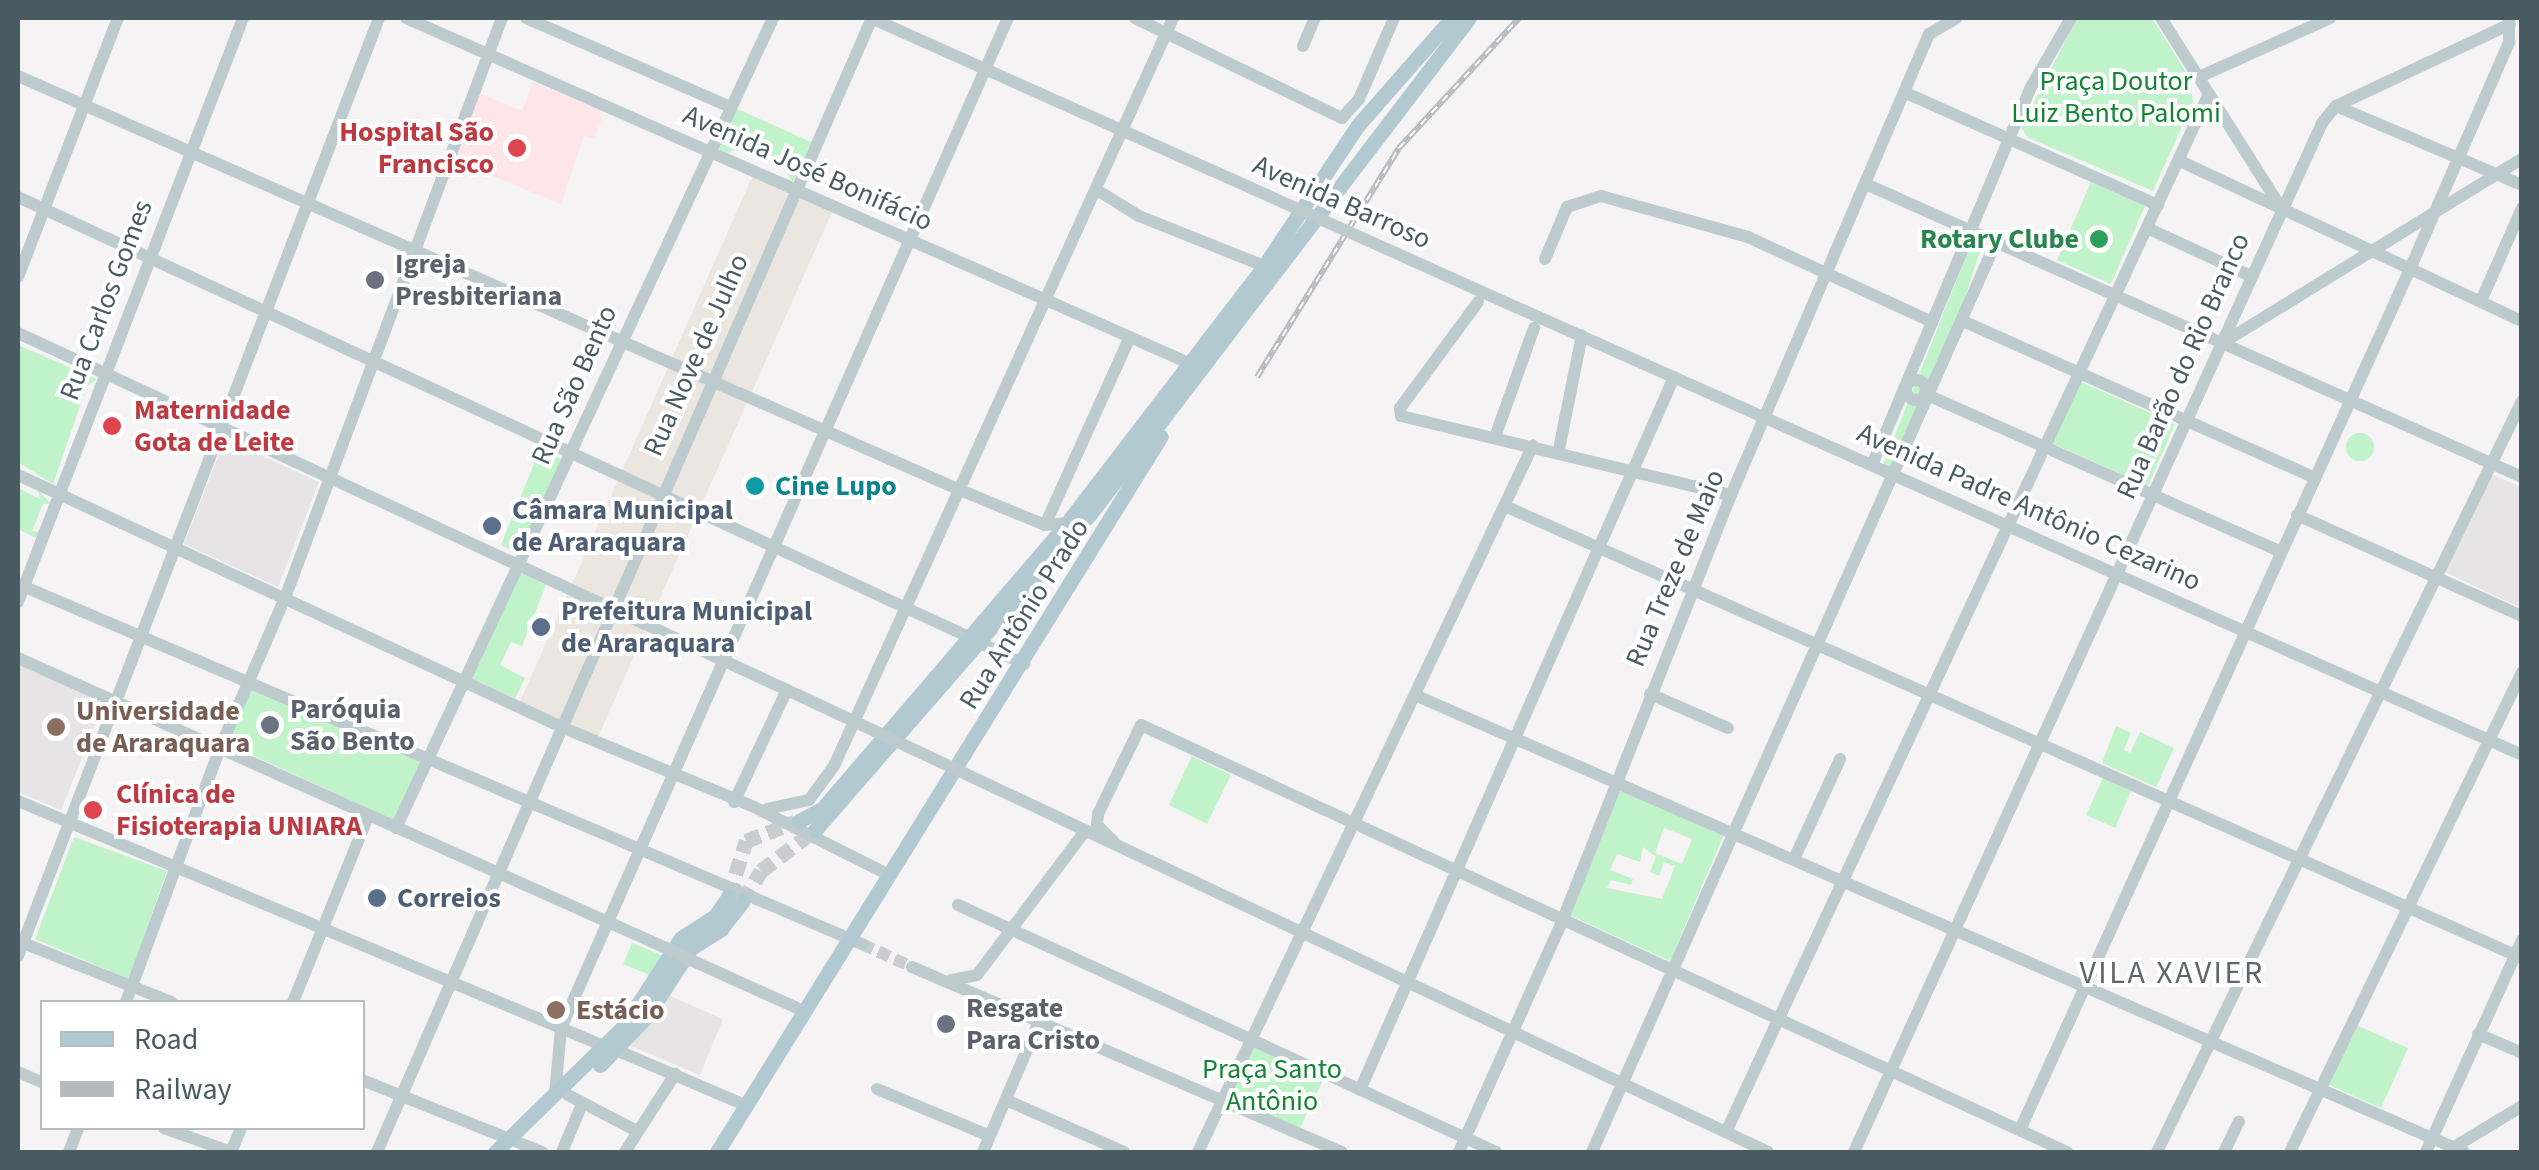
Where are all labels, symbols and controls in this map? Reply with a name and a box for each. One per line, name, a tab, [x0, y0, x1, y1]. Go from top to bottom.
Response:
park label: Praça Doutor Luiz Bento Palomi	[2011, 64, 2221, 130]
street label: Avenida José Bonifácio	[678, 98, 938, 238]
place label: Hospital São Francisco	[339, 115, 494, 181]
marker: Hospital São Francisco	[504, 135, 530, 161]
street label: Avenida Barroso	[1248, 148, 1436, 256]
street label: Rua Carlos Gomes	[52, 195, 160, 405]
place label: Rotary Clube	[1920, 222, 2079, 256]
marker: Rotary Clube	[2088, 228, 2110, 250]
street label: Rua Barão do Rio Branco	[2109, 228, 2257, 504]
place label: Igreja Presbiteriana	[395, 247, 562, 313]
street label: Rua Nove de Julho	[636, 249, 756, 461]
marker: Igreja Presbiteriana	[364, 269, 386, 291]
street label: Rua São Bento	[524, 300, 624, 470]
place label: Maternidade Gota de Leite	[134, 393, 294, 459]
marker: Maternidade Gota de Leite	[99, 413, 125, 439]
street label: Avenida Padre Antônio Cezarino	[1852, 416, 2206, 598]
street label: Rua Treze de Maio	[1618, 465, 1732, 671]
place label: Cine Lupo	[775, 469, 897, 503]
marker: Cine Lupo	[744, 475, 766, 497]
place label: Câmara Municipal de Araraquara	[512, 493, 733, 559]
street label: Rua Antônio Prado	[952, 513, 1096, 715]
marker: Câmara Municipal de Araraquara	[481, 515, 503, 537]
place label: Prefeitura Municipal de Araraquara	[561, 594, 812, 660]
marker: Prefeitura Municipal de Araraquara	[530, 616, 552, 638]
place label: Paróquia São Bento	[290, 692, 415, 758]
place label: Universidade de Araraquara	[76, 694, 250, 760]
marker: Paróquia São Bento	[259, 714, 281, 736]
marker: Universidade de Araraquara	[45, 716, 67, 738]
place label: Clínica de Fisioterapia UNIARA	[116, 777, 362, 843]
marker: Clínica de Fisioterapia UNIARA	[80, 797, 106, 823]
place label: Correios	[397, 881, 501, 915]
marker: Correios	[366, 887, 388, 909]
district label: VILA XAVIER	[2079, 954, 2265, 992]
place label: Resgate Para Cristo	[966, 991, 1100, 1057]
place label: Estácio	[576, 993, 664, 1027]
marker: Estácio	[545, 999, 567, 1021]
legend	[40, 1000, 365, 1130]
marker: Resgate Para Cristo	[935, 1013, 957, 1035]
text: Road	[134, 1018, 198, 1061]
park label: Praça Santo Antônio	[1202, 1052, 1342, 1118]
text: Railway	[134, 1068, 232, 1111]

